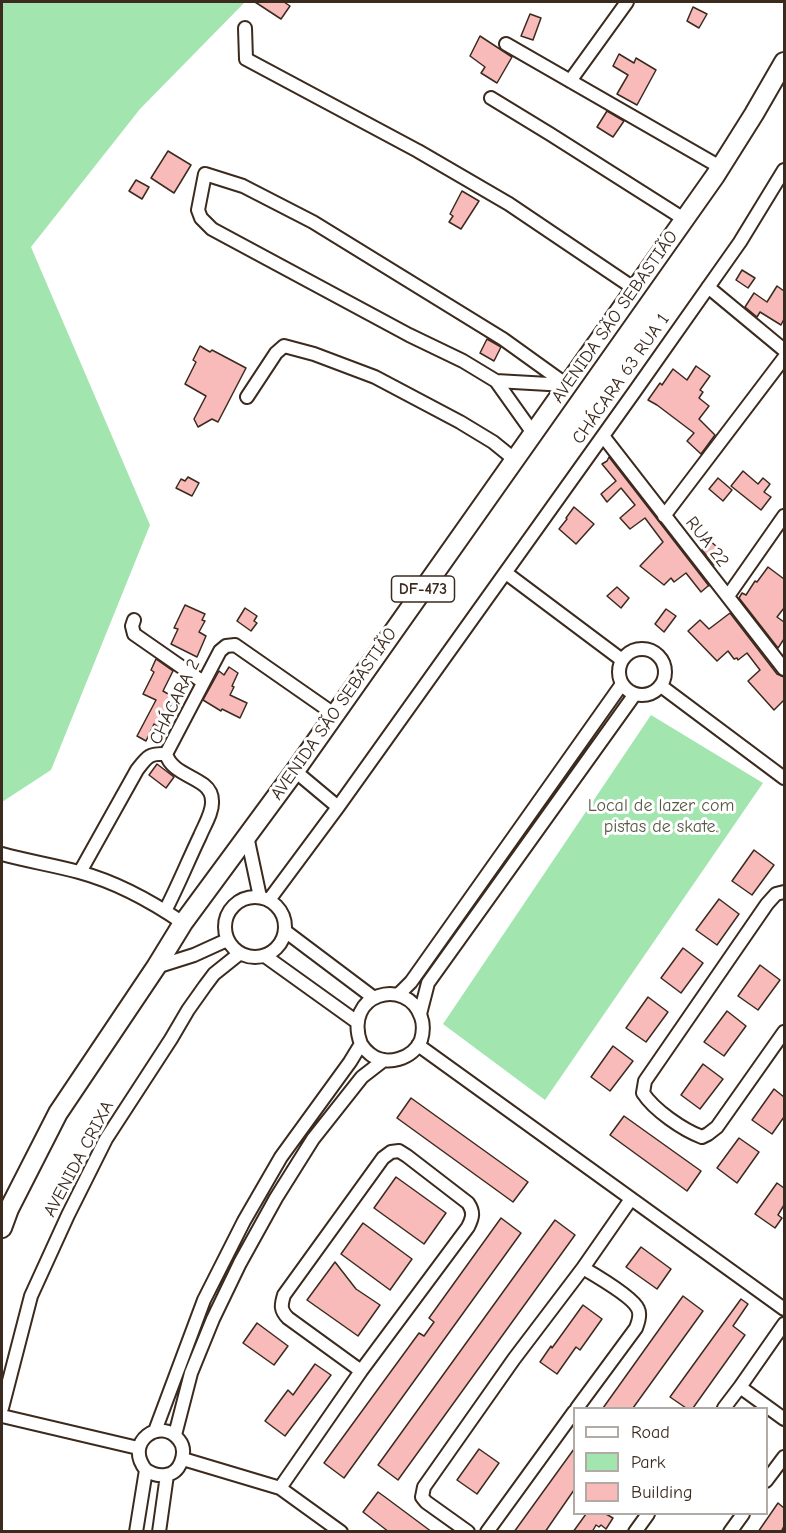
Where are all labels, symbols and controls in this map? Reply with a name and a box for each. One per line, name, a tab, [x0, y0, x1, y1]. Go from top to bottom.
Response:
street label: AVENIDA SÃO SEBASTIÃO	[547, 227, 683, 407]
street label: CHÁCARA 63 RUA 1	[568, 310, 674, 448]
street label: RUA 22	[681, 512, 733, 572]
road number: DF-473	[392, 576, 454, 602]
street label: AVENIDA SÃO SEBASTIÃO	[266, 624, 402, 804]
street label: CHÁCARA 2	[145, 656, 205, 748]
park label: Local de lazer com pistas de skate.	[588, 795, 734, 838]
street label: AVENIDA CRIXA	[39, 1097, 119, 1221]
legend	[573, 1407, 768, 1515]
text: Road	[631, 1422, 670, 1443]
text: Park	[631, 1452, 665, 1473]
text: Building	[631, 1482, 693, 1503]

